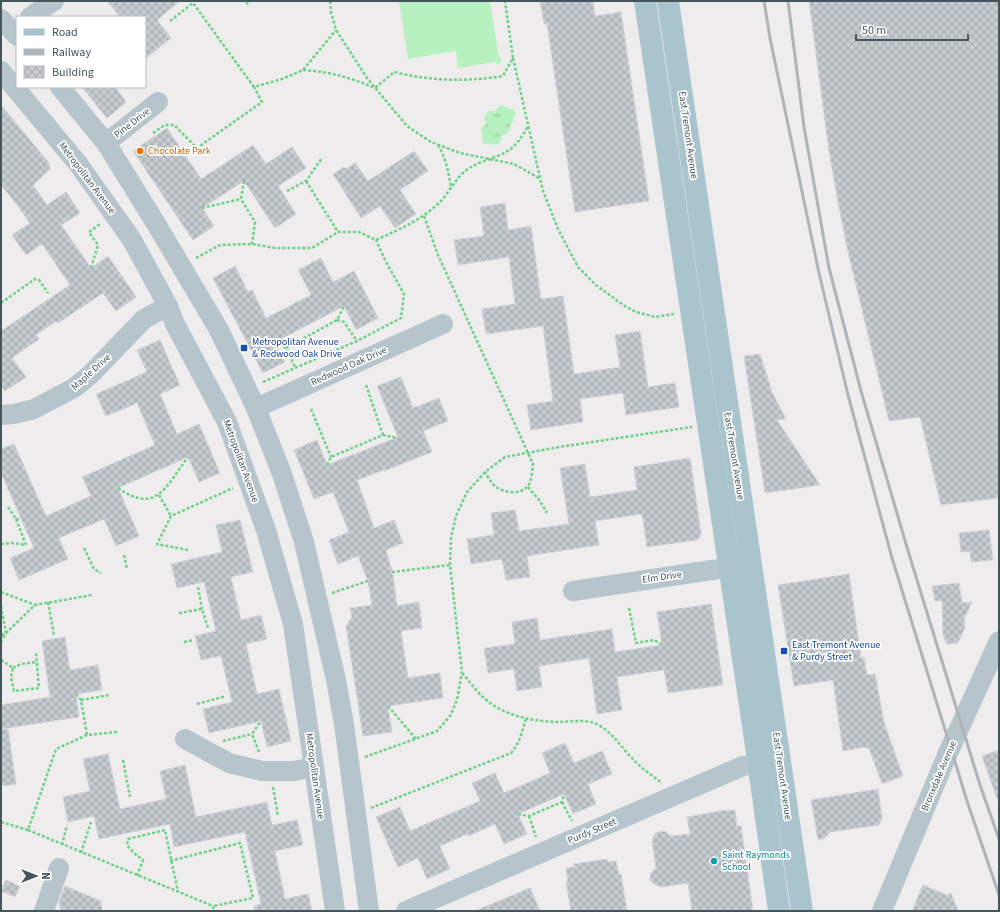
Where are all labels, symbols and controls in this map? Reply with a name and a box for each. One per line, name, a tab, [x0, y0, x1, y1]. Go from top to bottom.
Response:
legend	[16, 16, 146, 88]
scale bar	[856, 16, 968, 42]
text: 50 m	[862, 22, 886, 39]
text: Road	[52, 24, 78, 41]
text: Railway	[52, 44, 91, 61]
text: Building	[52, 64, 94, 81]
street label: East Tremont Avenue	[675, 90, 701, 180]
street label: Pine Drive	[111, 104, 153, 142]
street label: Metropolitan Avenue	[55, 139, 119, 217]
place label: Chocolate Park	[148, 144, 211, 158]
marker: Chocolate Park	[135, 146, 145, 156]
place label: Metropolitan Avenue & Redwood Oak Drive	[252, 335, 342, 361]
marker: Metropolitan Avenue & Redwood Oak Drive	[239, 343, 249, 353]
street label: Redwood Oak Drive	[309, 343, 389, 389]
street label: Maple Drive	[68, 350, 114, 394]
street label: East Tremont Avenue	[720, 411, 748, 501]
street label: Metropolitan Avenue	[220, 418, 262, 504]
street label: Elm Drive	[641, 567, 683, 587]
place label: East Tremont Avenue & Purdy Street	[792, 638, 880, 664]
marker: East Tremont Avenue & Purdy Street	[779, 646, 789, 656]
street label: East Tremont Avenue	[769, 731, 795, 821]
street label: Metropolitan Avenue	[302, 732, 328, 820]
street label: Bronxdale Avenue	[918, 739, 960, 813]
street label: Purdy Street	[565, 814, 619, 848]
place label: Saint Raymonds School	[722, 848, 790, 874]
north arrow	[16, 856, 56, 896]
marker: Saint Raymonds School	[709, 856, 719, 866]
text: N	[38, 872, 53, 880]

